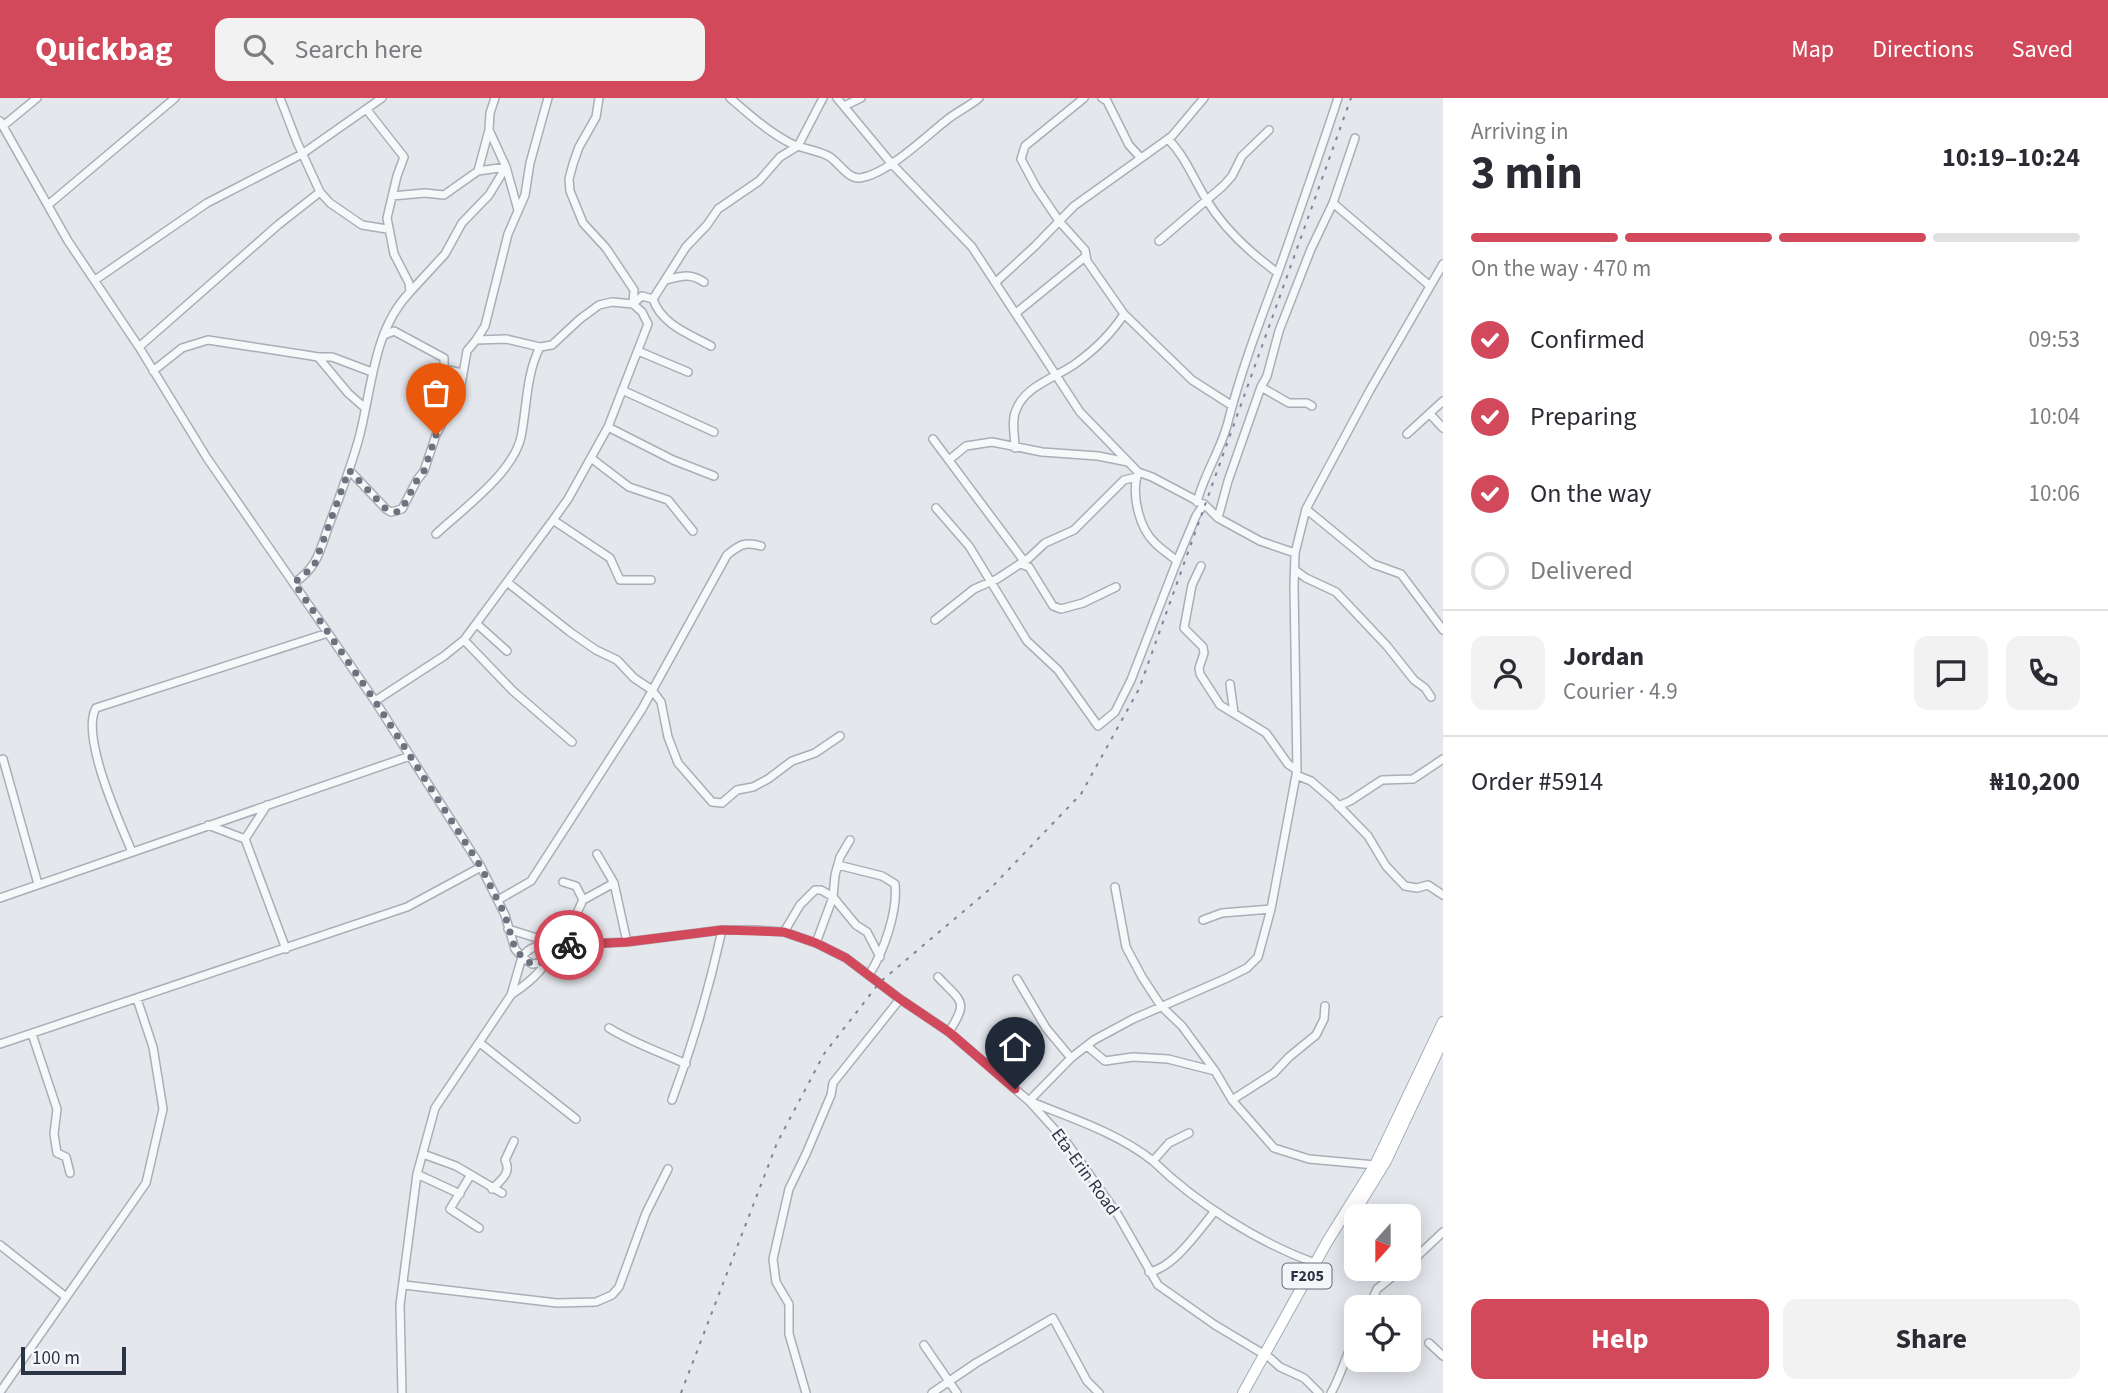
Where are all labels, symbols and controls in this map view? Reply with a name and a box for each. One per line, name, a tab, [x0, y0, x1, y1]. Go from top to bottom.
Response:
search box	[215, 18, 705, 81]
text: Quickbag	[35, 26, 173, 73]
icon: search	[239, 30, 277, 68]
text: Search here	[295, 31, 423, 68]
text: Map	[1791, 32, 1834, 67]
text: Directions	[1872, 32, 1974, 67]
text: Saved	[2012, 32, 2073, 67]
text: Arriving in	[1471, 115, 1569, 148]
text: 10:19–10:24	[1942, 139, 2080, 176]
text: 3 min	[1471, 141, 1583, 206]
text: On the way · 470 m	[1471, 252, 1651, 285]
icon: check	[1471, 321, 1509, 359]
text: Confirmed	[1530, 321, 1645, 358]
text: 09:53	[2029, 323, 2080, 356]
pin	[406, 363, 466, 435]
icon: bag	[417, 374, 455, 412]
icon: check	[1471, 398, 1509, 436]
text: Preparing	[1530, 398, 1636, 435]
text: 10:04	[2029, 400, 2080, 433]
icon: check	[1471, 475, 1509, 513]
text: On the way	[1530, 475, 1651, 512]
text: 10:06	[2029, 477, 2080, 510]
text: Delivered	[1530, 552, 1633, 589]
button: person	[1471, 636, 1545, 710]
button: chat	[1914, 636, 1988, 710]
button: phone	[2006, 636, 2080, 710]
text: Jordan	[1563, 638, 1644, 675]
text: Courier · 4.9	[1563, 675, 1678, 708]
text: Order #5914	[1471, 763, 1603, 800]
text: ₦10,200	[1990, 763, 2080, 800]
courier	[534, 910, 604, 980]
icon: bike	[550, 926, 588, 964]
pin	[985, 1017, 1045, 1089]
icon: home	[996, 1028, 1034, 1066]
street label: Eta-Erin Road	[1045, 1124, 1125, 1220]
north arrow	[1344, 1204, 1421, 1281]
map controls	[1344, 1204, 1421, 1372]
road number: F205	[1282, 1264, 1332, 1288]
button: locate	[1344, 1295, 1421, 1372]
button: Help	[1471, 1299, 1769, 1379]
button: Share	[1783, 1299, 2080, 1379]
scale bar	[21, 1344, 126, 1376]
text: 100 m	[32, 1345, 80, 1372]

